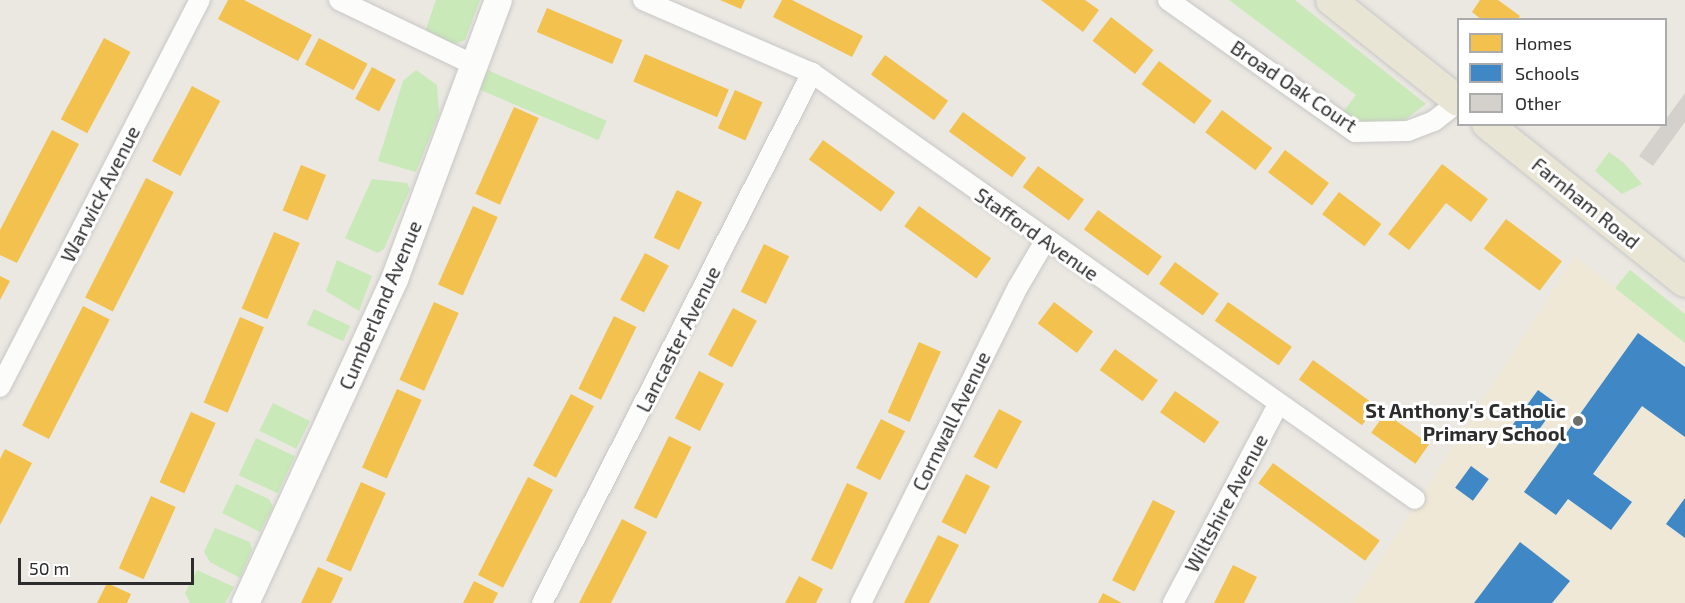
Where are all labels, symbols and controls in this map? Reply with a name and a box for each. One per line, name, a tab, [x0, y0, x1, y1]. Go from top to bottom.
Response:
legend	[1457, 18, 1667, 126]
text: Homes	[1515, 32, 1572, 54]
street label: Broad Oak Court	[1226, 35, 1362, 137]
text: Schools	[1515, 62, 1579, 84]
text: Other	[1515, 92, 1561, 114]
street label: Warwick Avenue	[55, 121, 145, 267]
street label: Farnham Road	[1527, 152, 1645, 254]
street label: Stafford Avenue	[970, 182, 1104, 286]
street label: Cumberland Avenue	[333, 217, 427, 393]
street label: Lancaster Avenue	[631, 262, 725, 416]
street label: Cornwall Avenue	[907, 347, 995, 495]
place label: St Anthony's Catholic Primary School	[1365, 398, 1566, 445]
marker: St Anthony's Catholic Primary School	[1571, 414, 1585, 428]
street label: Wiltshire Avenue	[1179, 429, 1273, 577]
scale bar	[21, 546, 196, 584]
text: 50 m	[29, 557, 69, 579]

